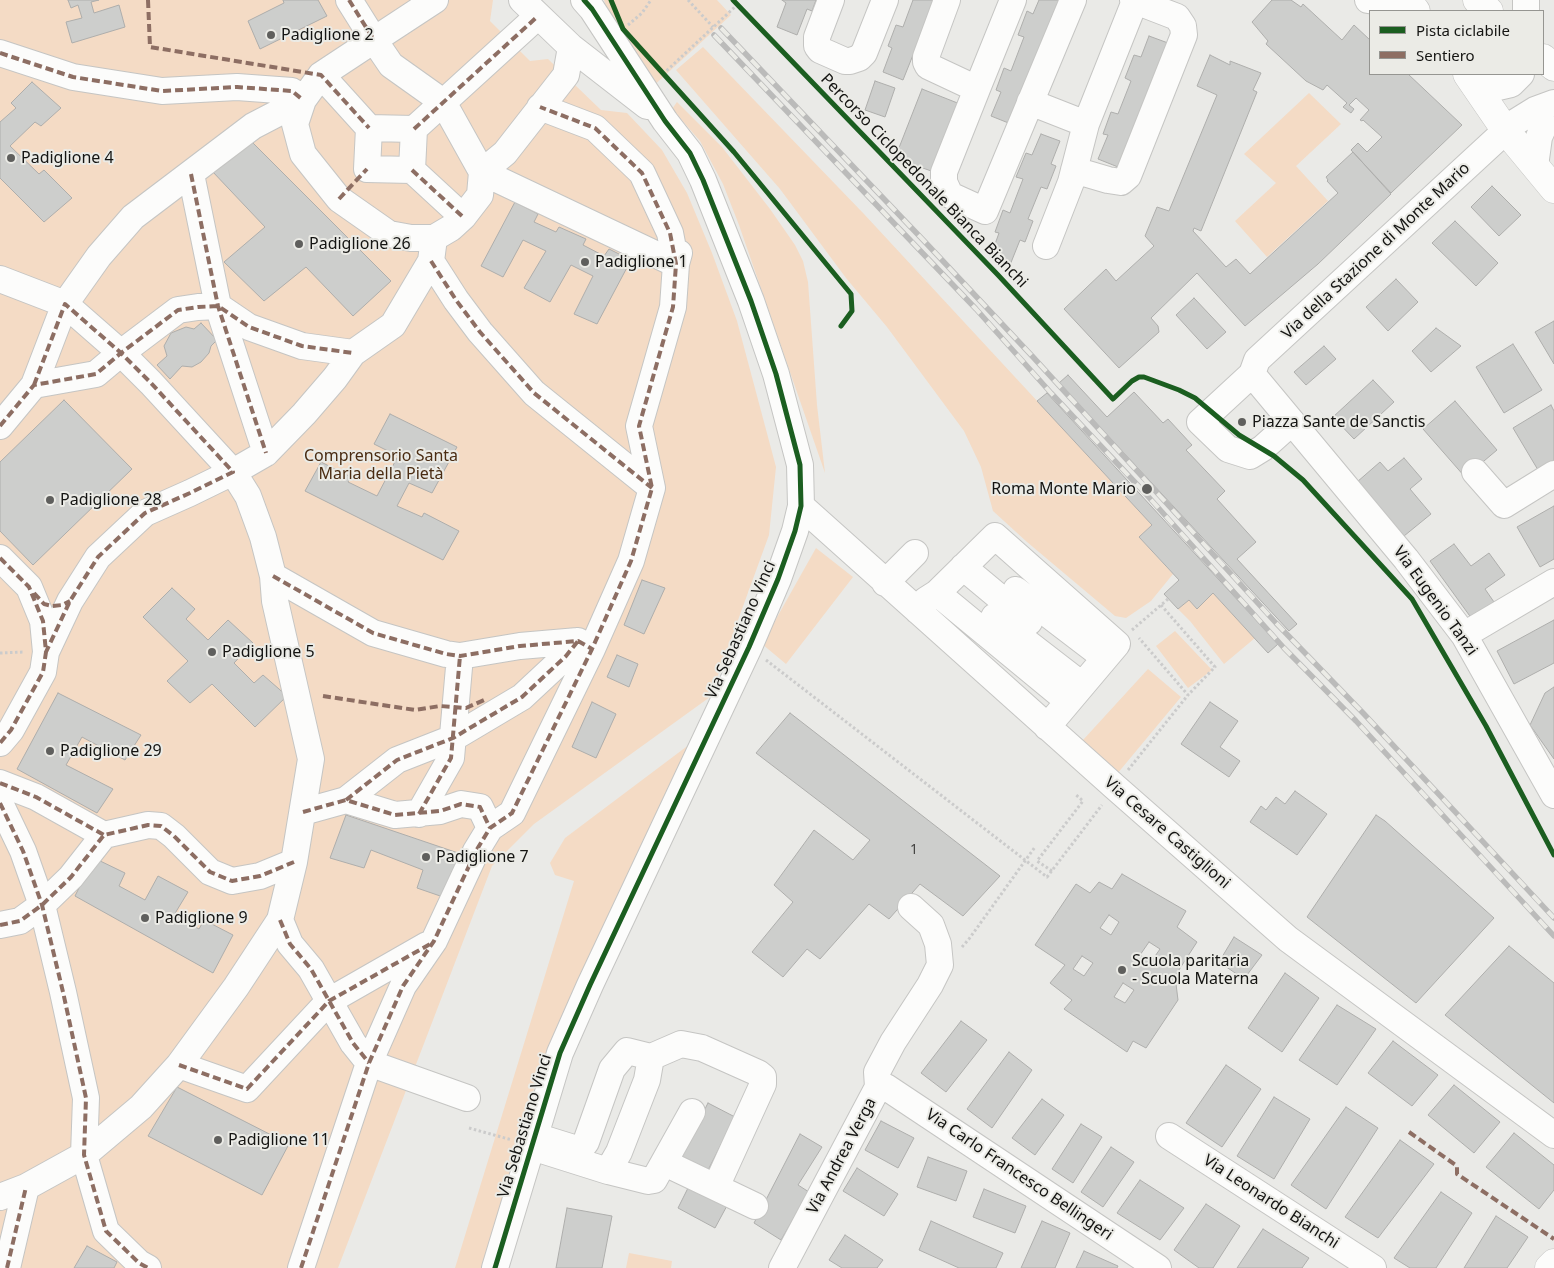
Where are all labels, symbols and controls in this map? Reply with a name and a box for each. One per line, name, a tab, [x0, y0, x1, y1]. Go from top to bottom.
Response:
legend	[1369, 10, 1544, 75]
text: Pista ciclabile	[1416, 20, 1510, 40]
place label: Padiglione 2	[281, 25, 374, 45]
marker: Padiglione 2	[265, 29, 277, 41]
text: Sentiero	[1416, 45, 1475, 65]
street label: Percorso Ciclopedonale Bianca Bianchi	[816, 70, 1032, 292]
place label: Padiglione 4	[21, 148, 114, 168]
marker: Padiglione 4	[5, 152, 17, 164]
street label: Via della Stazione di Monte Mario	[1278, 159, 1474, 343]
place label: Padiglione 26	[309, 234, 411, 254]
marker: Padiglione 26	[293, 238, 305, 250]
place label: Padiglione 1	[595, 252, 688, 272]
marker: Padiglione 1	[579, 256, 591, 268]
place label: Piazza Sante de Sanctis	[1252, 412, 1425, 432]
marker: Piazza Sante de Sanctis	[1236, 416, 1248, 428]
park label: Comprensorio Santa Maria della Pietà	[304, 446, 458, 484]
place label: Roma Monte Mario	[991, 479, 1136, 499]
marker: Roma Monte Mario	[1140, 482, 1154, 496]
place label: Padiglione 28	[60, 490, 162, 510]
marker: Padiglione 28	[44, 494, 56, 506]
street label: Via Eugenio Tanzi	[1389, 543, 1481, 659]
street label: Via Sebastiano Vinci	[702, 558, 780, 702]
place label: Padiglione 5	[222, 642, 315, 662]
marker: Padiglione 5	[206, 646, 218, 658]
place label: Padiglione 29	[60, 741, 162, 761]
marker: Padiglione 29	[44, 745, 56, 757]
street label: Via Cesare Castiglioni	[1100, 773, 1234, 893]
house number: 1	[910, 842, 918, 858]
place label: Padiglione 7	[436, 847, 529, 867]
marker: Padiglione 7	[420, 851, 432, 863]
place label: Padiglione 9	[155, 908, 248, 928]
marker: Padiglione 9	[139, 912, 151, 924]
place label: Scuola paritaria - Scuola Materna	[1132, 951, 1258, 989]
marker: Scuola paritaria - Scuola Materna	[1116, 964, 1128, 976]
street label: Via Sebastiano Vinci	[494, 1052, 556, 1200]
street label: Via Andrea Verga	[803, 1095, 881, 1217]
street label: Via Carlo Francesco Bellingeri	[922, 1105, 1116, 1245]
place label: Padiglione 11	[228, 1130, 330, 1150]
marker: Padiglione 11	[212, 1134, 224, 1146]
street label: Via Leonardo Bianchi	[1200, 1151, 1342, 1253]

